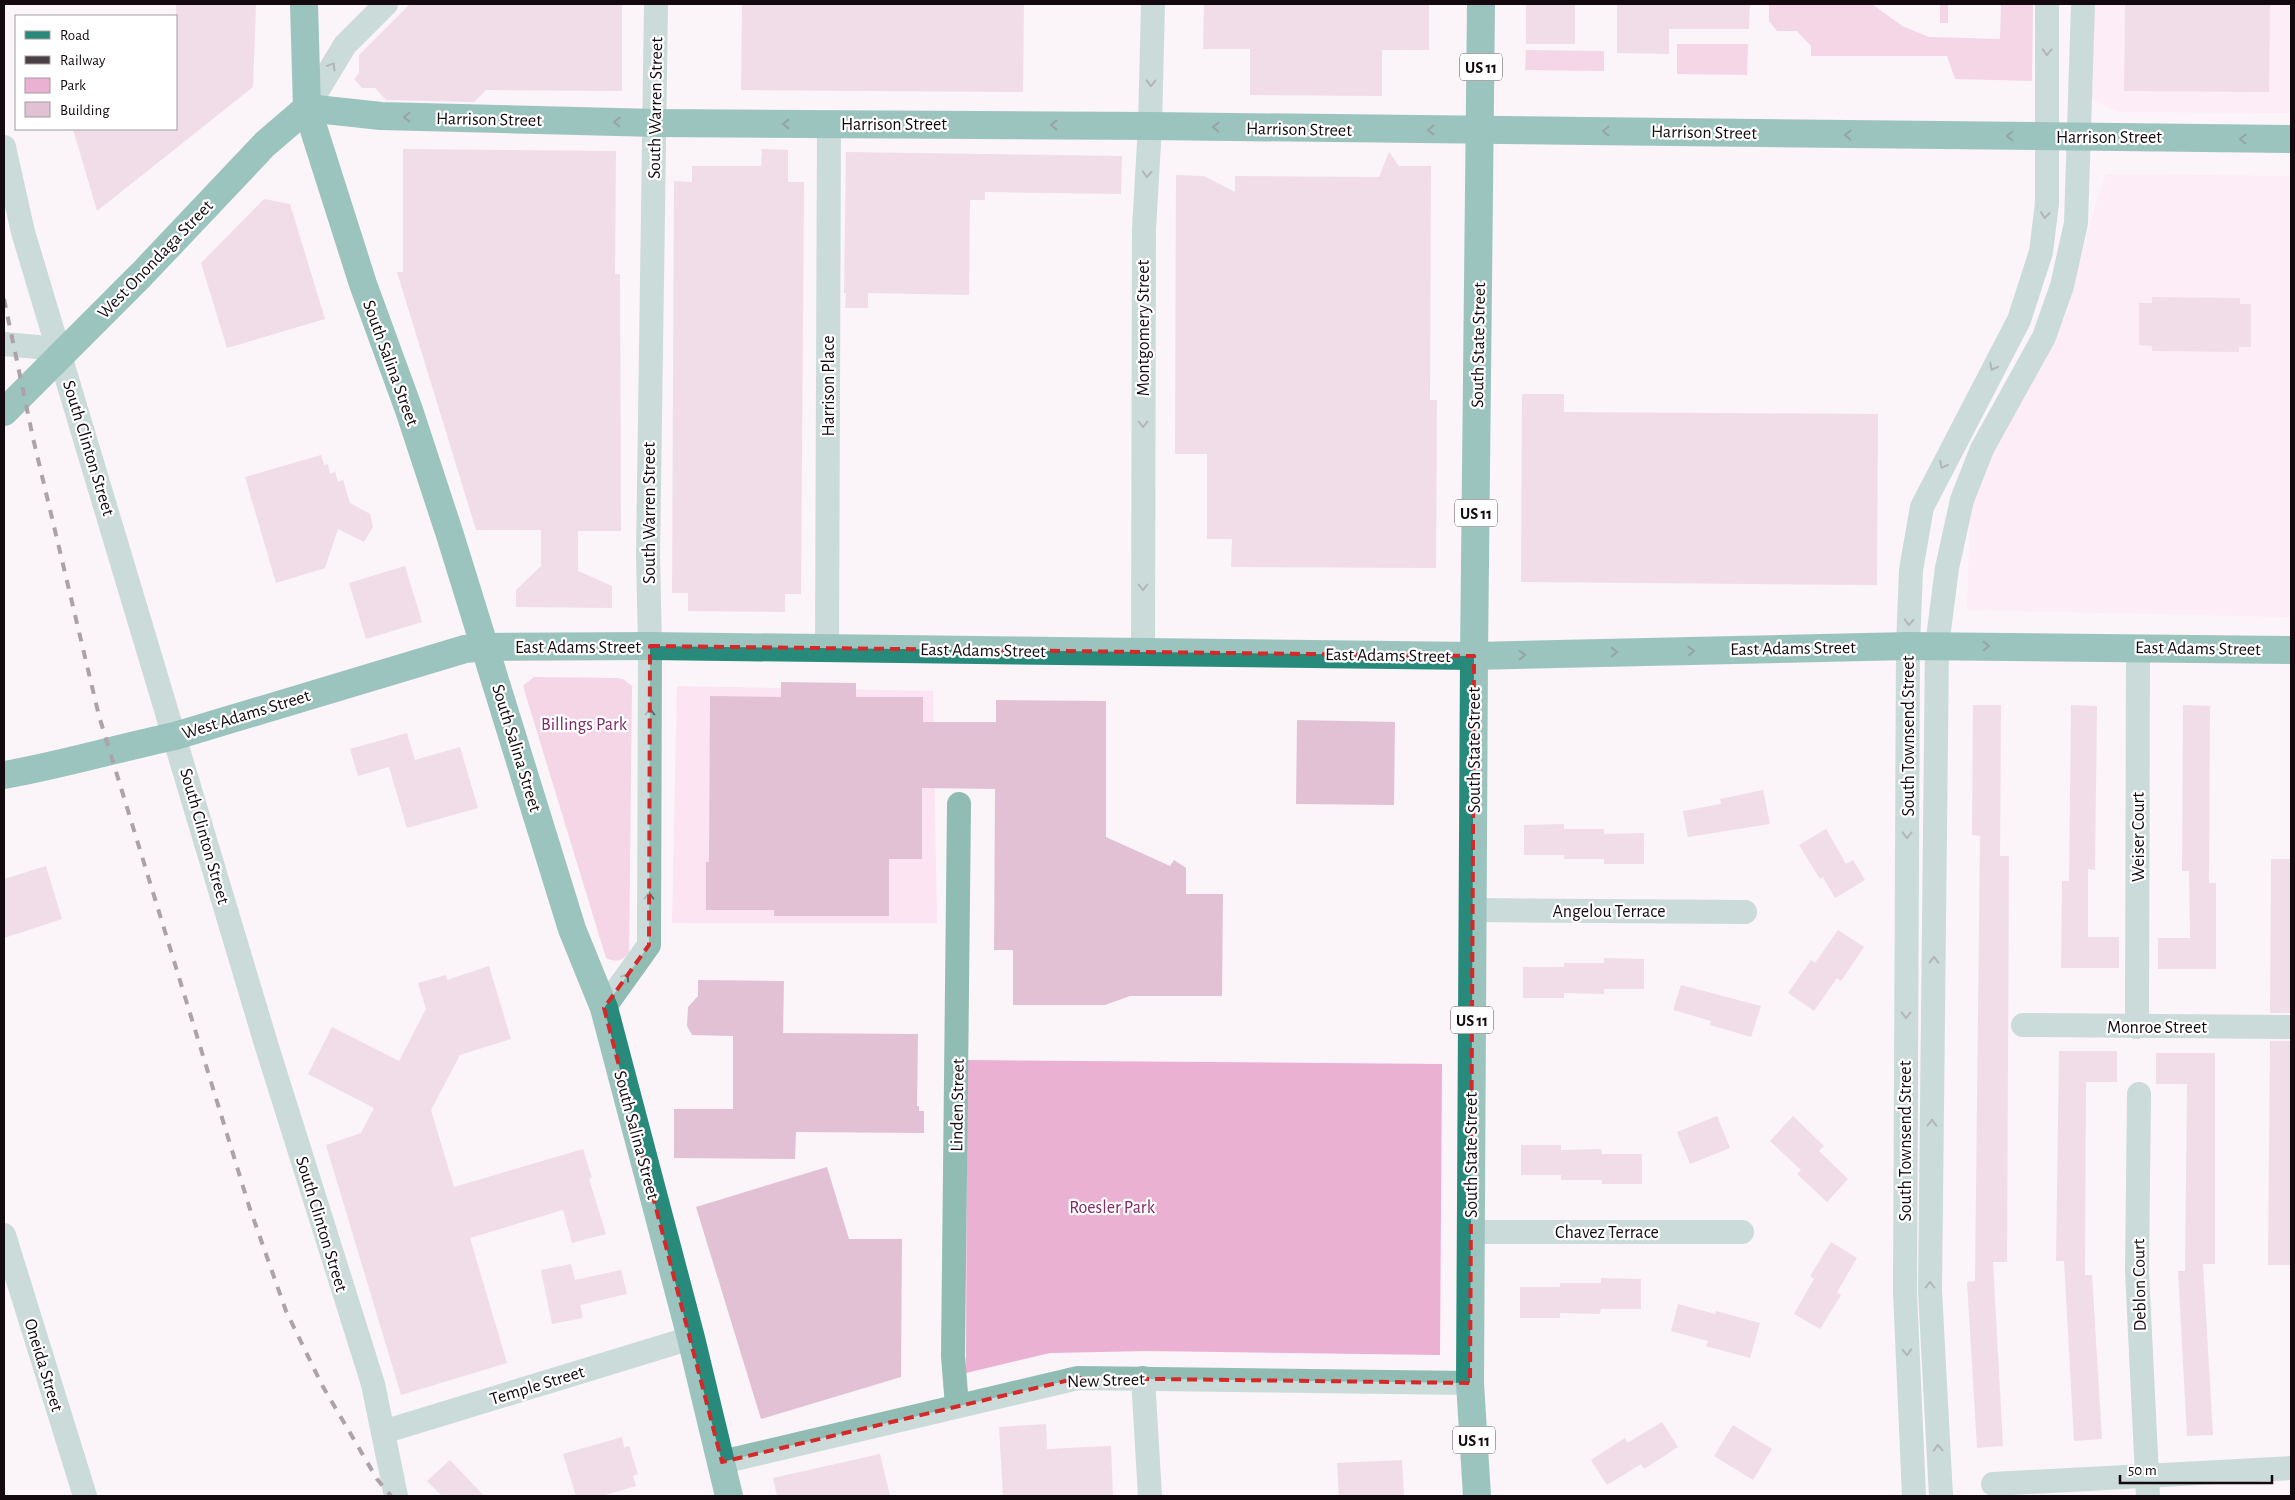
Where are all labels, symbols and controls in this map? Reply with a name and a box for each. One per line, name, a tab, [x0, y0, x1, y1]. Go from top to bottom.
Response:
legend	[15, 15, 178, 130]
text: Road	[60, 28, 90, 43]
street label: South Warren Street	[646, 37, 666, 179]
one-way arrow	[2042, 49, 2052, 57]
text: Railway	[60, 53, 106, 68]
road number: US 11	[1460, 54, 1502, 80]
one-way arrow	[326, 62, 336, 71]
text: Park	[60, 78, 86, 93]
one-way arrow	[1146, 80, 1156, 87]
text: Building	[60, 103, 110, 118]
street label: Harrison Street	[436, 110, 542, 130]
one-way arrow	[402, 111, 410, 122]
street label: Harrison Street	[841, 116, 947, 134]
one-way arrow	[612, 117, 620, 127]
one-way arrow	[782, 119, 790, 129]
one-way arrow	[1049, 120, 1057, 130]
street label: Harrison Street	[1246, 120, 1352, 140]
one-way arrow	[1212, 122, 1220, 132]
street label: Harrison Street	[1651, 123, 1757, 143]
one-way arrow	[1427, 125, 1434, 135]
one-way arrow	[1601, 126, 1609, 136]
street label: Harrison Street	[2056, 129, 2162, 147]
one-way arrow	[1843, 130, 1851, 140]
one-way arrow	[2006, 131, 2014, 141]
one-way arrow	[2238, 133, 2246, 144]
one-way arrow	[1141, 171, 1152, 179]
street label: West Onondaga Street	[95, 197, 217, 323]
one-way arrow	[2041, 211, 2051, 219]
street label: Montgomery Street	[1135, 260, 1153, 396]
street label: South State Street	[1469, 282, 1489, 408]
street label: South Salina Street	[359, 298, 421, 429]
street label: Harrison Place	[820, 336, 838, 436]
one-way arrow	[1990, 362, 2000, 371]
street label: South Clinton Street	[59, 379, 117, 518]
one-way arrow	[1138, 421, 1148, 429]
street label: South Warren Street	[641, 442, 659, 584]
one-way arrow	[1939, 459, 1949, 468]
road number: US 11	[1455, 499, 1497, 526]
one-way arrow	[1138, 584, 1148, 591]
one-way arrow	[1904, 618, 1915, 626]
street label: East Adams Street	[515, 639, 641, 657]
street label: East Adams Street	[1730, 639, 1856, 659]
street label: East Adams Street	[2135, 639, 2261, 659]
street label: East Adams Street	[920, 641, 1046, 661]
one-way arrow	[1982, 641, 1990, 652]
one-way arrow	[1687, 645, 1695, 656]
street label: East Adams Street	[1325, 646, 1451, 666]
one-way arrow	[1611, 647, 1619, 658]
one-way arrow	[1519, 650, 1527, 660]
street label: South Townsend Street	[1900, 655, 1918, 816]
street label: South Salina Street	[488, 682, 544, 814]
street label: West Adams Street	[180, 687, 313, 743]
street label: South State Street	[1466, 687, 1484, 813]
one-way arrow	[645, 708, 655, 716]
park label: Billings Park	[541, 716, 628, 734]
street label: South Clinton Street	[176, 766, 232, 907]
street label: Weiser Court	[2130, 792, 2148, 882]
one-way arrow	[1902, 832, 1912, 839]
one-way arrow	[644, 892, 654, 900]
street label: Angelou Terrace	[1553, 903, 1665, 921]
one-way arrow	[1929, 956, 1939, 964]
one-way arrow	[620, 973, 629, 982]
road number: US 11	[1451, 1006, 1493, 1034]
one-way arrow	[1901, 1012, 1911, 1019]
street label: Monroe Street	[2107, 1019, 2207, 1037]
street label: Linden Street	[948, 1058, 968, 1152]
street label: South Townsend Street	[1897, 1060, 1915, 1221]
street label: South Salina Street	[610, 1069, 662, 1202]
street label: South State Street	[1463, 1092, 1481, 1218]
one-way arrow	[1926, 1119, 1937, 1127]
street label: South Clinton Street	[292, 1155, 350, 1294]
park label: Roesler Park	[1069, 1199, 1156, 1217]
street label: Chavez Terrace	[1555, 1224, 1659, 1242]
street label: Deblon Court	[2130, 1238, 2150, 1332]
one-way arrow	[1925, 1281, 1935, 1289]
street label: Oneida Street	[20, 1317, 66, 1414]
one-way arrow	[1902, 1349, 1913, 1357]
street label: Temple Street	[488, 1363, 587, 1409]
street label: New Street	[1067, 1371, 1145, 1391]
road number: US 11	[1453, 1426, 1495, 1454]
one-way arrow	[1933, 1443, 1944, 1451]
scale bar	[2120, 1452, 2272, 1484]
text: 50 m	[2128, 1463, 2157, 1478]

